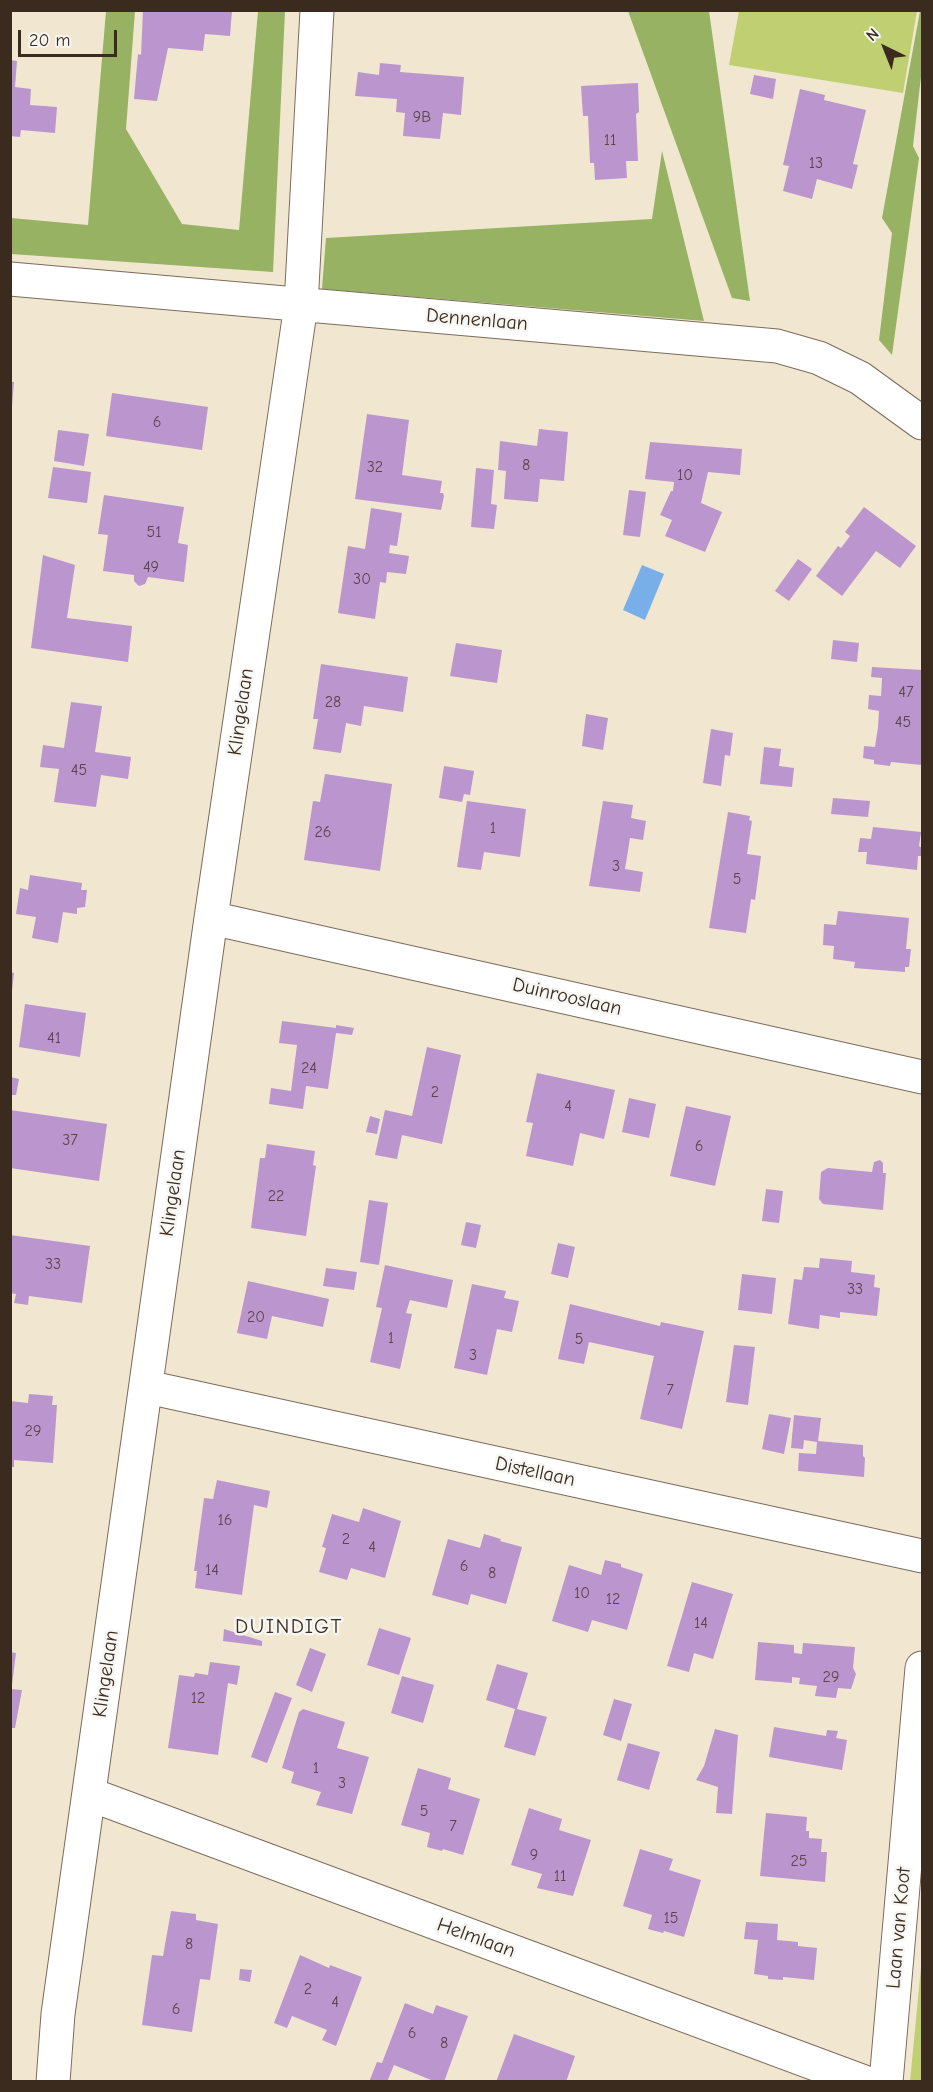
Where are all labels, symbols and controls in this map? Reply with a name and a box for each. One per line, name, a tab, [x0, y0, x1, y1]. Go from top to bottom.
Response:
scale bar	[21, 18, 120, 56]
north arrow	[855, 18, 915, 78]
text: N	[863, 25, 883, 45]
text: 20 m	[29, 30, 70, 51]
house number: 9B	[413, 107, 431, 127]
house number: 11	[604, 130, 616, 150]
house number: 13	[809, 153, 823, 173]
street label: Dennenlaan	[425, 304, 529, 336]
house number: 6	[153, 412, 161, 432]
house number: 8	[522, 455, 530, 475]
house number: 32	[367, 457, 383, 477]
house number: 10	[677, 465, 693, 485]
house number: 51	[146, 522, 162, 542]
house number: 49	[143, 557, 159, 577]
house number: 30	[353, 569, 371, 589]
street label: Klingelaan	[223, 667, 259, 757]
house number: 47	[898, 682, 914, 702]
house number: 28	[325, 692, 341, 712]
house number: 45	[895, 712, 911, 732]
house number: 45	[71, 760, 87, 780]
house number: 1	[490, 818, 496, 838]
house number: 26	[314, 822, 332, 842]
house number: 3	[612, 856, 620, 876]
house number: 5	[733, 869, 741, 889]
street label: Duinrooslaan	[510, 973, 624, 1021]
house number: 41	[47, 1028, 61, 1048]
house number: 24	[301, 1058, 317, 1078]
house number: 2	[431, 1082, 439, 1102]
house number: 4	[564, 1096, 572, 1116]
house number: 37	[62, 1130, 78, 1150]
house number: 6	[695, 1136, 703, 1156]
street label: Klingelaan	[155, 1148, 191, 1238]
house number: 22	[268, 1186, 284, 1206]
house number: 33	[45, 1254, 61, 1274]
house number: 33	[847, 1279, 863, 1299]
house number: 20	[247, 1307, 265, 1327]
house number: 1	[388, 1328, 394, 1348]
house number: 5	[575, 1329, 583, 1349]
house number: 3	[469, 1345, 477, 1365]
house number: 7	[666, 1380, 674, 1400]
house number: 29	[25, 1421, 41, 1441]
street label: Distellaan	[493, 1452, 577, 1492]
house number: 16	[217, 1510, 233, 1530]
house number: 2	[342, 1529, 350, 1549]
house number: 4	[368, 1537, 376, 1557]
house number: 6	[460, 1556, 468, 1576]
house number: 14	[205, 1560, 219, 1580]
house number: 8	[488, 1563, 496, 1583]
house number: 10	[574, 1583, 590, 1603]
house number: 12	[606, 1589, 620, 1609]
house number: 14	[694, 1613, 708, 1633]
district label: DUINDIGT	[235, 1614, 343, 1640]
street label: Klingelaan	[88, 1629, 124, 1719]
house number: 29	[823, 1667, 839, 1687]
house number: 12	[191, 1688, 205, 1708]
house number: 1	[313, 1758, 319, 1778]
house number: 3	[338, 1773, 346, 1793]
house number: 5	[420, 1801, 428, 1821]
house number: 7	[449, 1816, 457, 1836]
house number: 9	[530, 1845, 538, 1865]
house number: 25	[790, 1851, 808, 1871]
house number: 11	[554, 1866, 566, 1886]
street label: Laan van Koot	[882, 1866, 916, 1990]
house number: 15	[663, 1908, 679, 1928]
street label: Helmlaan	[434, 1913, 518, 1963]
house number: 8	[185, 1934, 193, 1954]
house number: 2	[304, 1979, 312, 1999]
house number: 4	[331, 1992, 339, 2012]
house number: 6	[172, 1999, 180, 2019]
house number: 6	[408, 2023, 416, 2043]
house number: 8	[440, 2033, 448, 2053]

